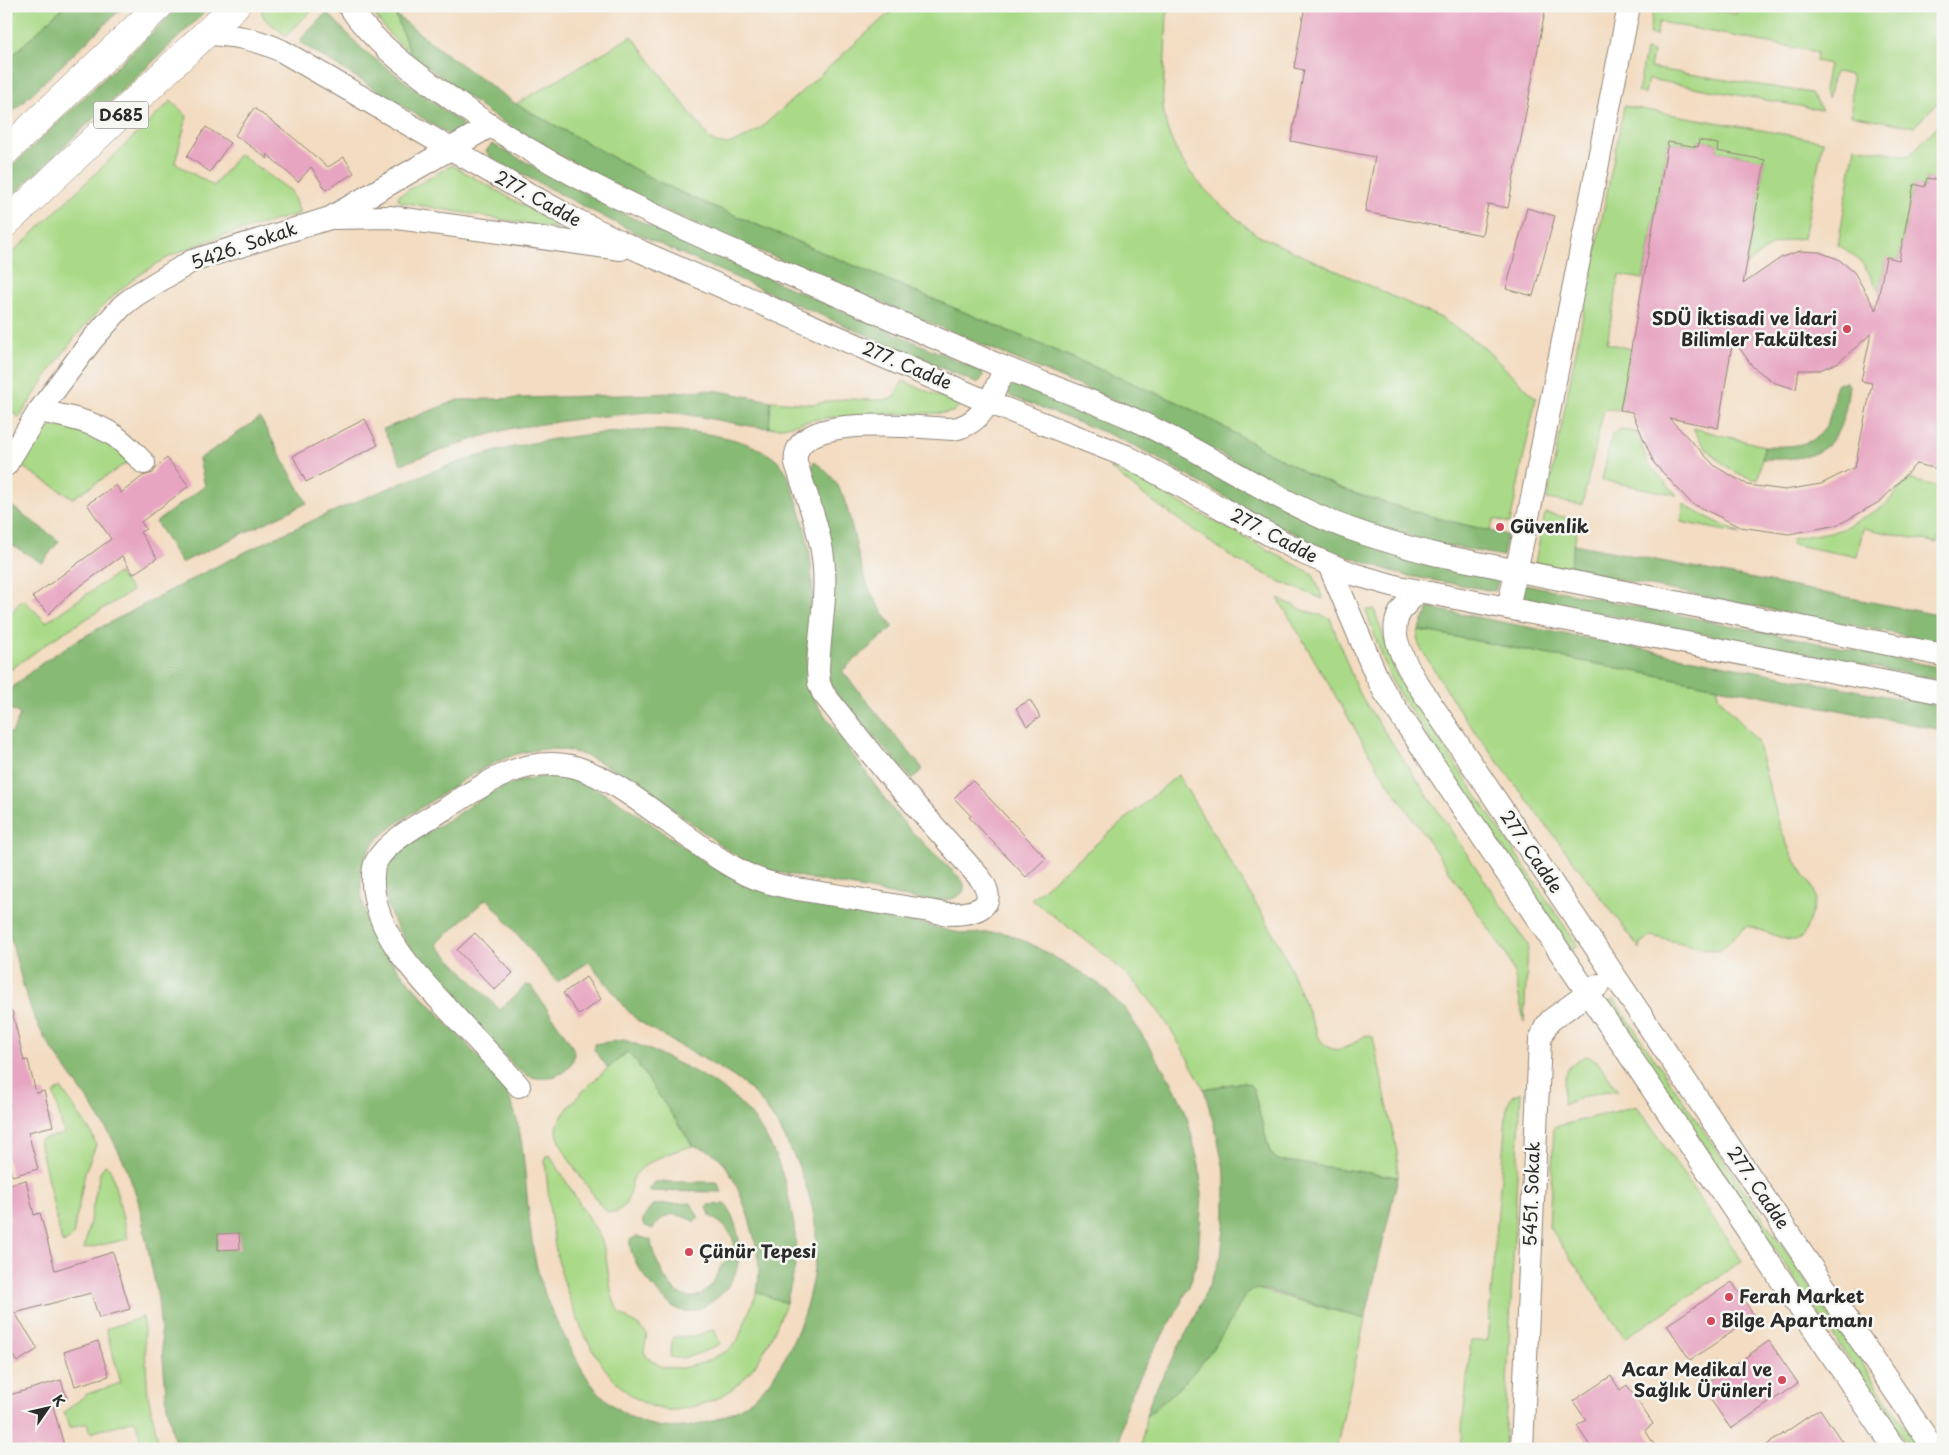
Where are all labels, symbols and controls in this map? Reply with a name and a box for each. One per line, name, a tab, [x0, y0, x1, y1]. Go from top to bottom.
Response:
road number: D685	[94, 102, 148, 128]
street label: 277. Cadde	[491, 163, 587, 233]
street label: 5426. Sokak	[187, 214, 300, 275]
place label: SDÜ İktisadi ve İdari Bilimler Fakültesi	[1652, 304, 1837, 352]
marker: SDÜ İktisadi ve İdari Bilimler Fakültesi	[1841, 323, 1853, 335]
street label: 277. Cadde	[859, 334, 957, 396]
street label: 277. Cadde	[1226, 500, 1323, 569]
place label: Güvenlik	[1510, 512, 1589, 539]
marker: Güvenlik	[1494, 521, 1506, 533]
street label: 277. Cadde	[1494, 804, 1570, 898]
street label: 277. Cadde	[1721, 1140, 1797, 1234]
street label: 5451. Sokak	[1515, 1141, 1546, 1247]
place label: Çünür Tepesi	[699, 1237, 816, 1264]
marker: Çünür Tepesi	[683, 1246, 695, 1258]
place label: Ferah Market	[1739, 1282, 1865, 1309]
marker: Ferah Market	[1723, 1291, 1735, 1303]
place label: Bilge Apartmanı	[1721, 1306, 1873, 1333]
marker: Bilge Apartmanı	[1705, 1315, 1717, 1327]
place label: Acar Medikal ve Sağlık Ürünleri	[1621, 1355, 1772, 1403]
marker: Acar Medikal ve Sağlık Ürünleri	[1776, 1374, 1788, 1386]
north arrow	[22, 1382, 72, 1432]
text: K	[48, 1390, 71, 1411]

